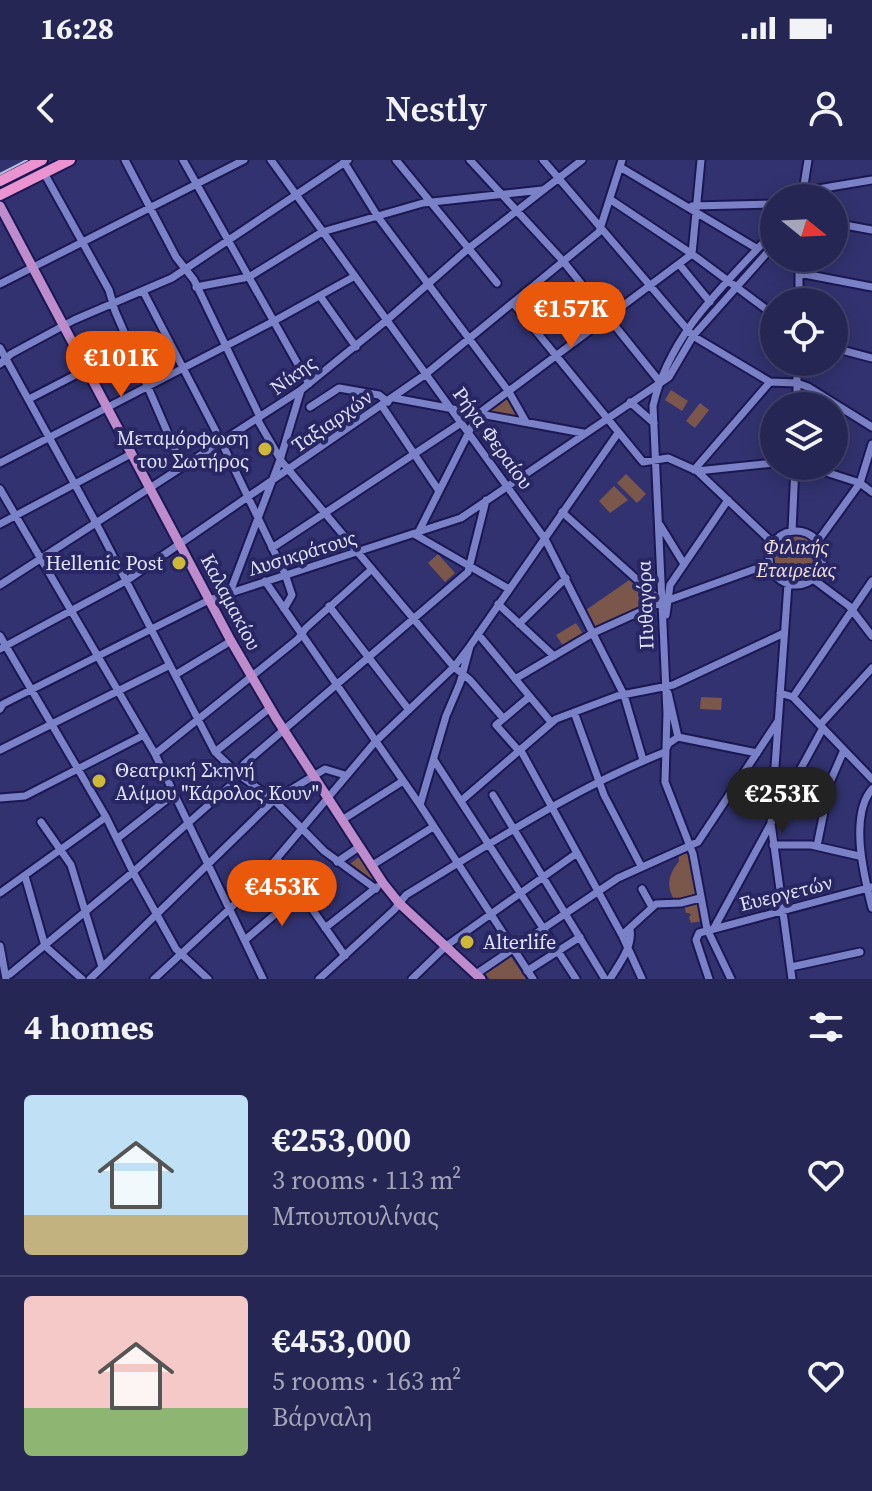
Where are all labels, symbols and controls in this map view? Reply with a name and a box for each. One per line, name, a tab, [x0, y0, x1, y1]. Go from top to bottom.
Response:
text: 16:28	[40, 8, 114, 49]
text: Nestly	[385, 84, 487, 133]
icon: back	[24, 86, 68, 130]
icon: person	[804, 86, 848, 130]
north arrow	[760, 184, 848, 272]
map controls	[760, 184, 848, 480]
pin: €157K	[515, 282, 627, 350]
button: locate	[760, 288, 848, 376]
text: €157K	[534, 290, 608, 326]
pin: €101K	[65, 331, 177, 399]
text: €101K	[84, 339, 158, 375]
street label: Νίκης	[264, 349, 322, 401]
street label: Ρήγα Φεραίου	[446, 381, 540, 495]
street label: Ταξιαρχών	[286, 383, 378, 459]
button: layers	[760, 392, 848, 480]
place label: Μεταμόρφωση του Σωτήρος	[117, 424, 249, 475]
marker: Μεταμόρφωση του Σωτήρος	[256, 440, 274, 458]
street label: Λυσικράτους	[244, 523, 360, 583]
park label: Φιλικής Εταιρείας	[755, 533, 837, 584]
place label: Hellenic Post	[45, 549, 163, 577]
street label: Καλαμακίου	[194, 549, 268, 655]
marker: Hellenic Post	[170, 554, 188, 572]
street label: Πυθαγόρα	[629, 560, 661, 650]
place label: Θεατρική Σκηνή Αλίμου "Κάρολος Κουν"	[115, 756, 319, 807]
pin: €253K	[726, 767, 838, 835]
marker: Θεατρική Σκηνή Αλίμου "Κάρολος Κουν"	[90, 772, 108, 790]
text: €253K	[745, 775, 819, 811]
pin: €453K	[226, 860, 338, 928]
text: €453K	[245, 868, 319, 904]
street label: Ευεργετών	[736, 868, 836, 918]
place label: Alterlife	[483, 928, 556, 956]
marker: Alterlife	[458, 933, 476, 951]
text: 4 homes	[24, 1004, 154, 1050]
icon: filters	[804, 1005, 848, 1049]
text: €253,000	[272, 1116, 411, 1162]
icon: home	[88, 1127, 184, 1223]
icon: heart	[804, 1153, 848, 1197]
text: 3 rooms · 113 m²	[272, 1162, 461, 1198]
text: Μπουπουλίνας	[272, 1198, 439, 1234]
text: €453,000	[272, 1317, 411, 1363]
icon: home	[88, 1328, 184, 1424]
icon: heart	[804, 1354, 848, 1398]
text: 5 rooms · 163 m²	[272, 1363, 461, 1399]
text: Βάρναλη	[272, 1399, 372, 1435]

